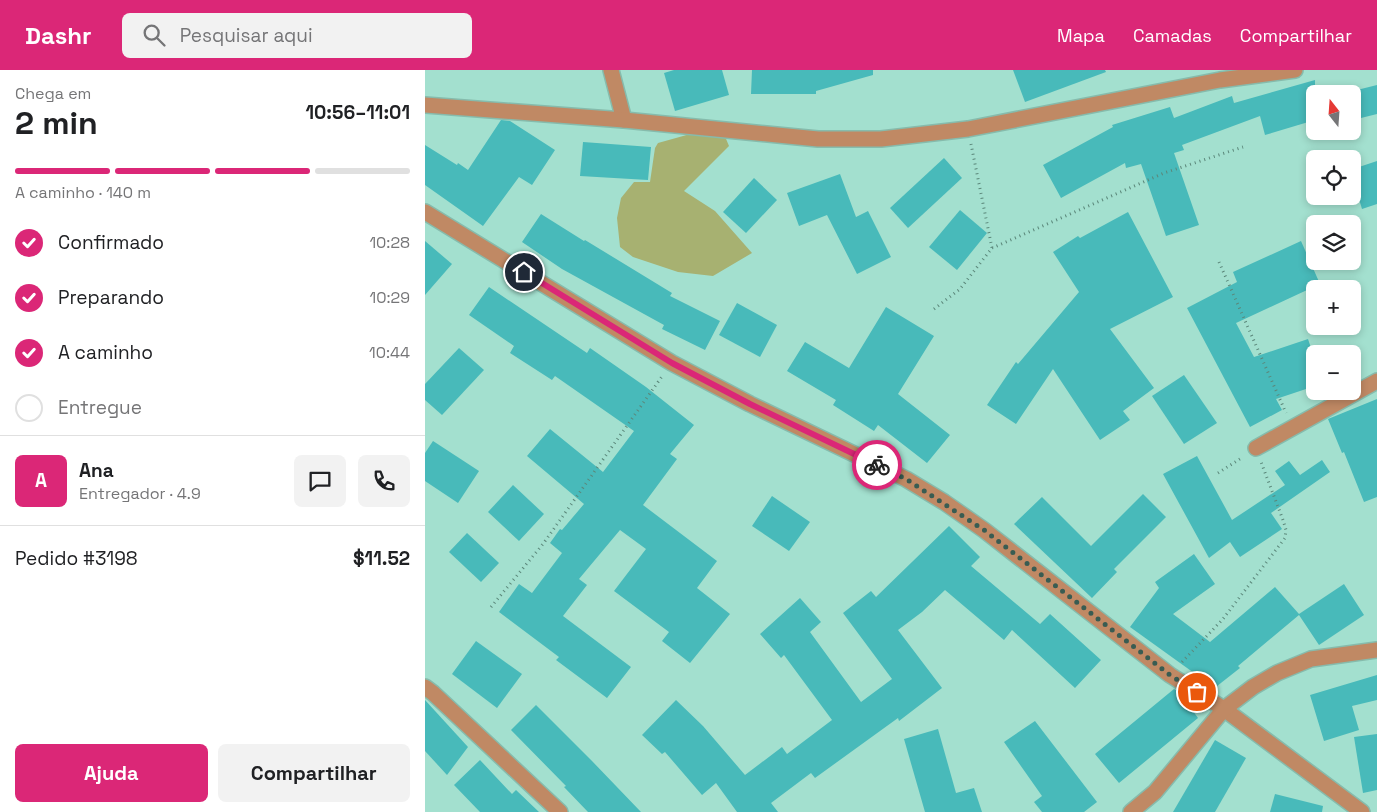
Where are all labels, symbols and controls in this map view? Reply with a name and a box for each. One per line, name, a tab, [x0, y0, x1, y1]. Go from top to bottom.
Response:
search box	[122, 13, 472, 58]
text: Dashr	[25, 20, 92, 51]
icon: search	[140, 21, 168, 49]
text: Pesquisar aqui	[180, 23, 313, 48]
text: Mapa	[1057, 24, 1105, 47]
text: Camadas	[1133, 24, 1212, 47]
text: Compartilhar	[1240, 24, 1352, 47]
text: Chega em	[15, 83, 91, 104]
north arrow	[1306, 85, 1361, 140]
map controls	[1306, 85, 1361, 400]
text: 10:56–11:01	[305, 100, 410, 125]
text: 2 min	[15, 103, 98, 143]
button: locate	[1306, 150, 1361, 205]
text: A caminho · 140 m	[15, 182, 151, 203]
button: layers	[1306, 215, 1361, 270]
icon: check	[15, 229, 43, 257]
text: Confirmado	[58, 230, 164, 255]
text: 10:28	[369, 232, 410, 253]
pin	[503, 251, 545, 293]
icon: home	[510, 258, 538, 286]
button: +	[1306, 280, 1361, 335]
icon: check	[15, 284, 43, 312]
text: Preparando	[58, 285, 164, 310]
text: 10:29	[370, 287, 410, 308]
icon: check	[15, 339, 43, 367]
text: A caminho	[58, 340, 153, 365]
text: 10:44	[369, 342, 410, 363]
button: −	[1306, 345, 1361, 400]
text: Entregue	[58, 395, 142, 420]
courier	[852, 440, 902, 490]
icon: bike	[863, 451, 891, 479]
button: chat	[294, 455, 346, 507]
button: phone	[358, 455, 410, 507]
text: Ana	[79, 458, 114, 483]
text: A	[35, 468, 47, 493]
text: Entregador · 4.9	[79, 483, 201, 504]
text: Pedido #3198	[15, 546, 138, 571]
text: $11.52	[353, 546, 410, 571]
pin	[1176, 671, 1218, 713]
icon: bag	[1183, 678, 1211, 706]
button: Ajuda	[15, 744, 208, 802]
button: Compartilhar	[218, 744, 410, 802]

